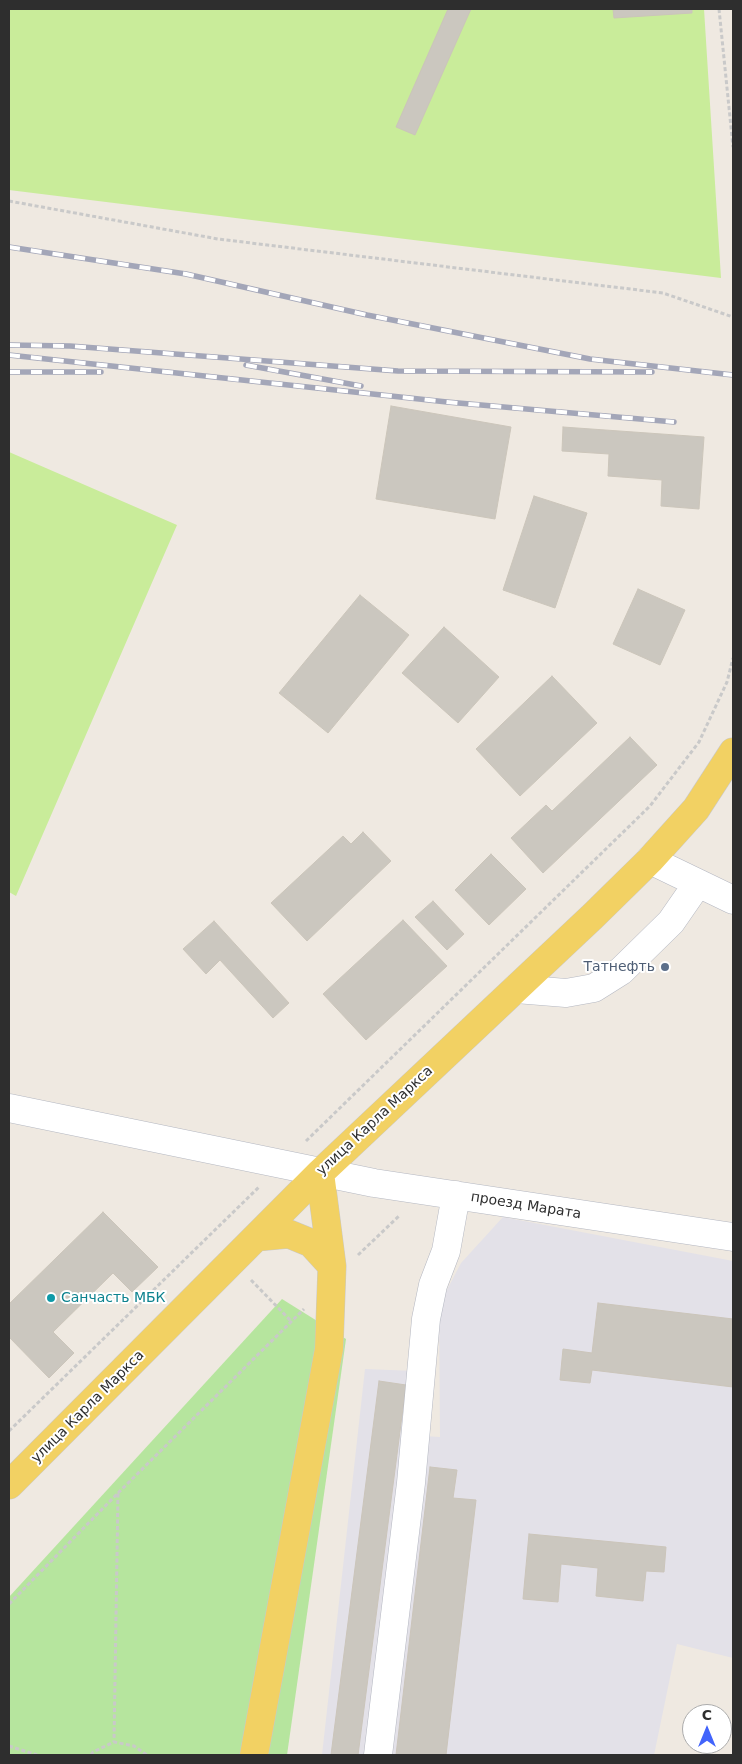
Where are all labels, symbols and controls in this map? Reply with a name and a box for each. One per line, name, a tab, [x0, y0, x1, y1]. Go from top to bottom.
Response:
place label: Татнефть	[584, 959, 655, 975]
marker: Татнефть	[659, 961, 671, 973]
street label: улица Карла Маркса	[313, 1063, 437, 1179]
street label: проезд Марата	[470, 1189, 582, 1223]
place label: Санчасть МБК	[61, 1290, 166, 1306]
marker: Санчасть МБК	[45, 1292, 57, 1304]
street label: улица Карла Маркса	[28, 1347, 148, 1467]
north arrow	[682, 1704, 732, 1754]
text: С	[702, 1707, 712, 1723]

